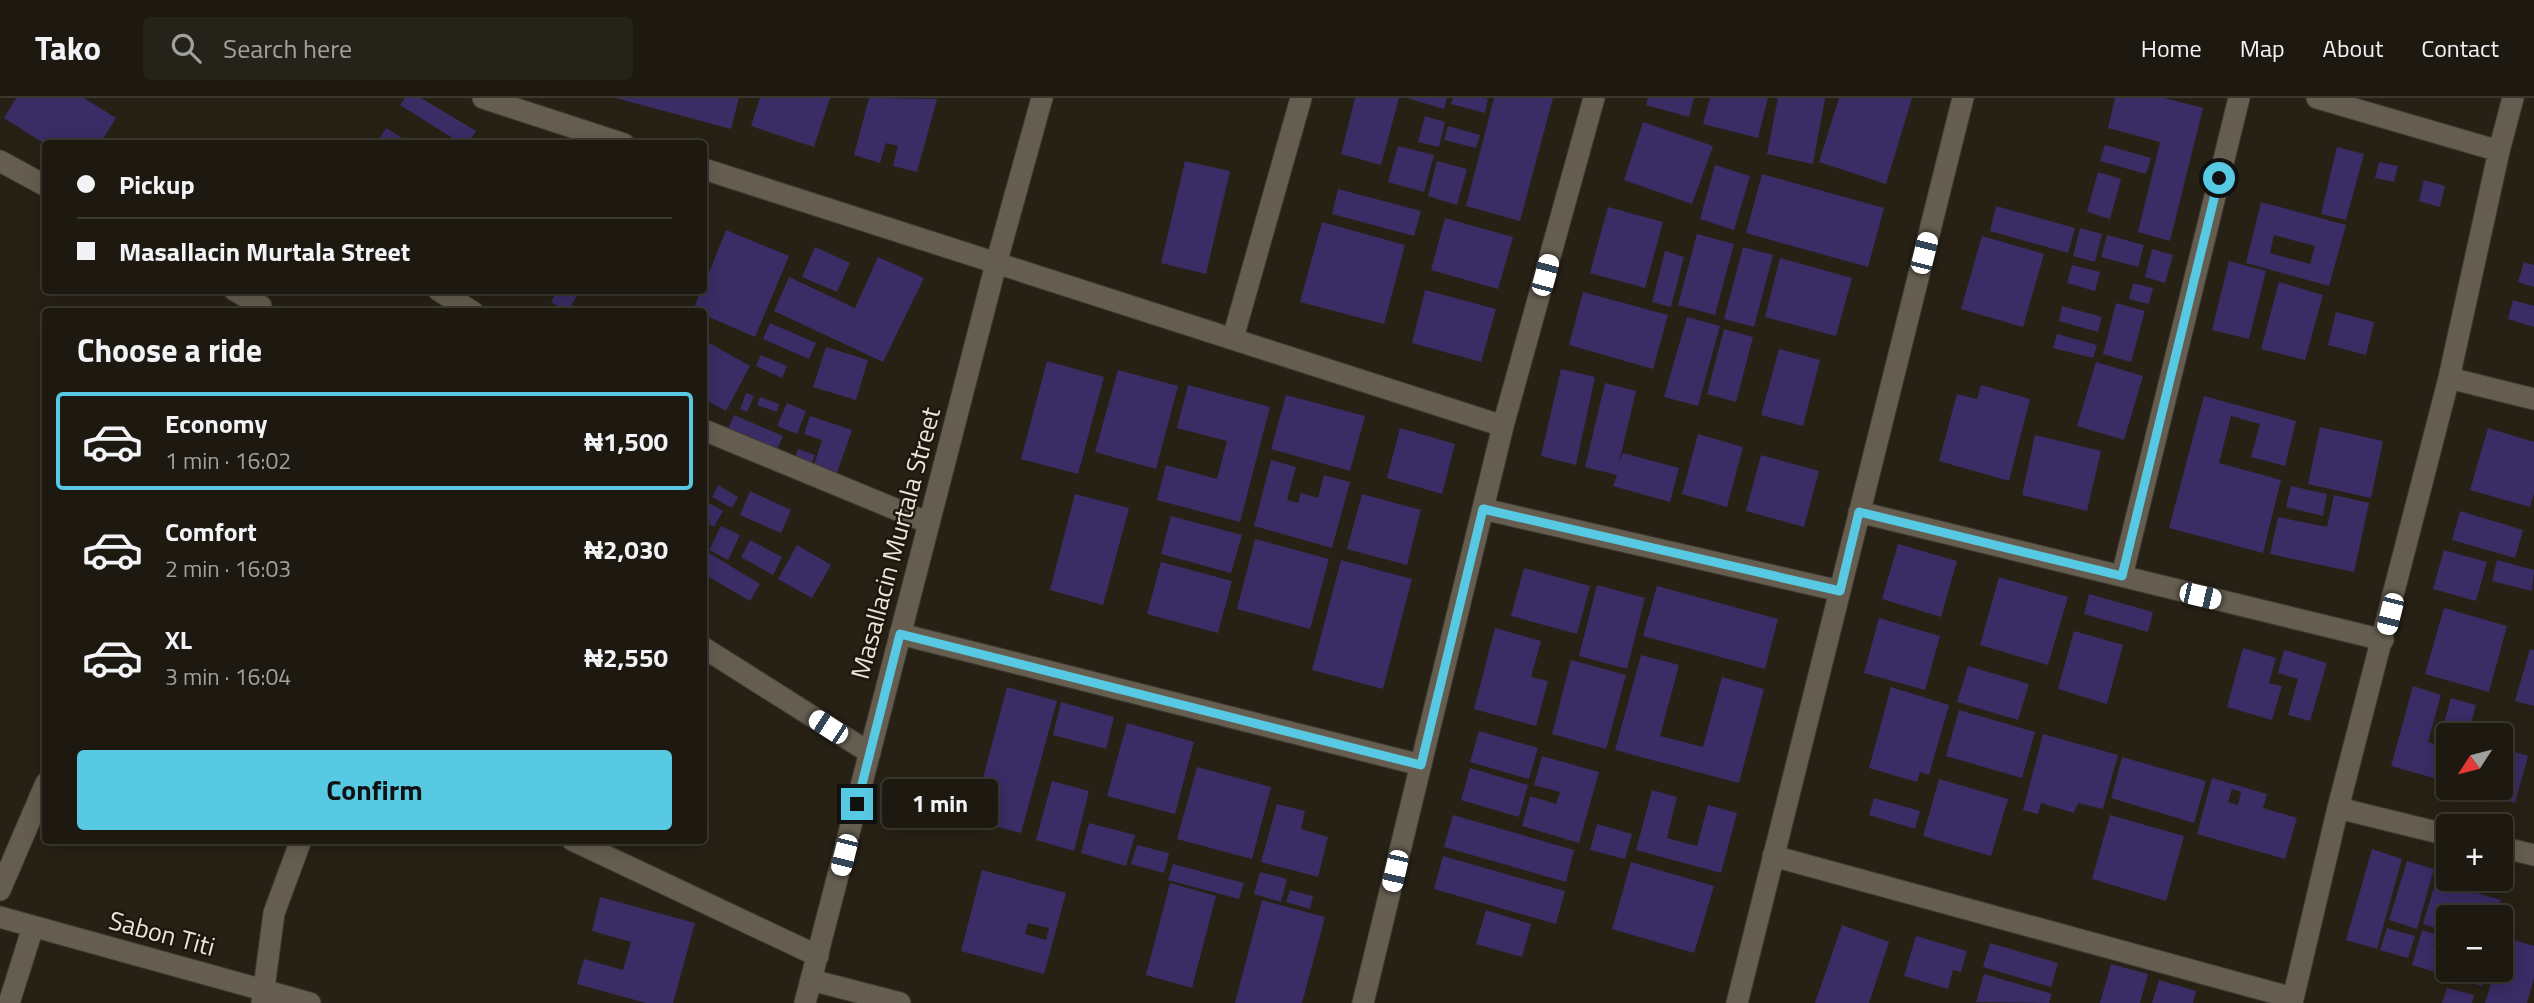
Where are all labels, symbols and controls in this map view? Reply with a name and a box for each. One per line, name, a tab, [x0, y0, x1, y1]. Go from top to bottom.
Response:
search box	[143, 17, 633, 80]
text: Tako	[35, 23, 101, 73]
icon: search	[167, 29, 205, 67]
text: Search here	[223, 29, 352, 68]
text: Home	[2141, 30, 2202, 66]
text: Map	[2240, 30, 2285, 66]
text: About	[2323, 30, 2383, 66]
text: Contact	[2421, 30, 2499, 66]
route start	[2203, 162, 2235, 194]
text: Pickup	[119, 165, 195, 204]
car	[1909, 230, 1940, 276]
text: Masallacin Murtala Street	[119, 232, 410, 271]
car	[1530, 252, 1561, 298]
text: Choose a ride	[77, 326, 262, 374]
street label: Masallacin Murtala Street	[840, 403, 950, 683]
text: Economy	[165, 404, 267, 443]
icon: car	[81, 410, 144, 473]
text: ₦1,500	[584, 422, 668, 461]
text: 1 min · 16:02	[165, 443, 291, 478]
text: Comfort	[165, 512, 257, 551]
icon: car	[81, 518, 144, 581]
text: ₦2,030	[584, 530, 668, 569]
text: 2 min · 16:03	[165, 551, 291, 586]
car	[2178, 581, 2223, 611]
car	[2375, 591, 2406, 637]
text: XL	[165, 620, 192, 659]
icon: car	[81, 626, 144, 689]
text: ₦2,550	[584, 638, 668, 677]
text: 3 min · 16:04	[165, 659, 291, 694]
car	[805, 707, 852, 747]
north arrow	[2436, 723, 2513, 800]
map controls	[2436, 723, 2513, 982]
button: Confirm	[77, 750, 672, 830]
callout: 1 min	[882, 780, 997, 828]
text: 1 min	[912, 786, 968, 821]
route end	[841, 788, 873, 820]
button: +	[2436, 814, 2513, 891]
car	[829, 832, 860, 878]
car	[1381, 848, 1410, 894]
street label: Sabon Titi	[105, 900, 219, 966]
button: −	[2436, 905, 2513, 982]

